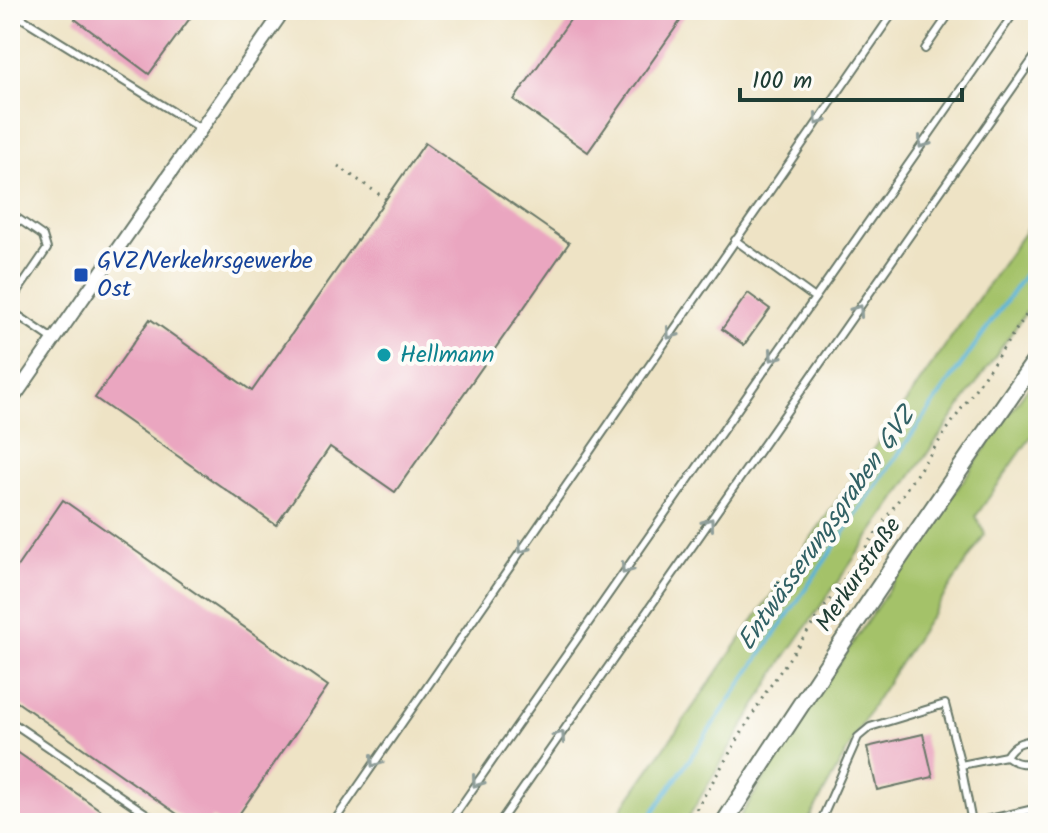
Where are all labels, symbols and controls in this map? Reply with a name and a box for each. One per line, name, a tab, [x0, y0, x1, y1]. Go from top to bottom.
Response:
scale bar	[740, 52, 962, 102]
text: 100 m	[752, 62, 812, 101]
one-way arrow	[814, 112, 829, 126]
one-way arrow	[918, 134, 933, 148]
place label: GVZ/Verkehrsgewerbe Ost	[97, 242, 313, 309]
marker: GVZ/Verkehrsgewerbe Ost	[72, 266, 90, 284]
one-way arrow	[848, 304, 863, 318]
one-way arrow	[666, 325, 681, 339]
place label: Hellmann	[400, 336, 495, 375]
marker: Hellmann	[375, 346, 393, 364]
one-way arrow	[770, 347, 784, 362]
water label: Entwässerungsgraben GVZ	[727, 396, 929, 660]
street label: Merkurstraße	[806, 509, 912, 641]
one-way arrow	[699, 517, 714, 531]
one-way arrow	[518, 539, 533, 553]
one-way arrow	[621, 561, 636, 575]
one-way arrow	[550, 731, 565, 745]
one-way arrow	[370, 753, 385, 767]
one-way arrow	[472, 774, 487, 788]

